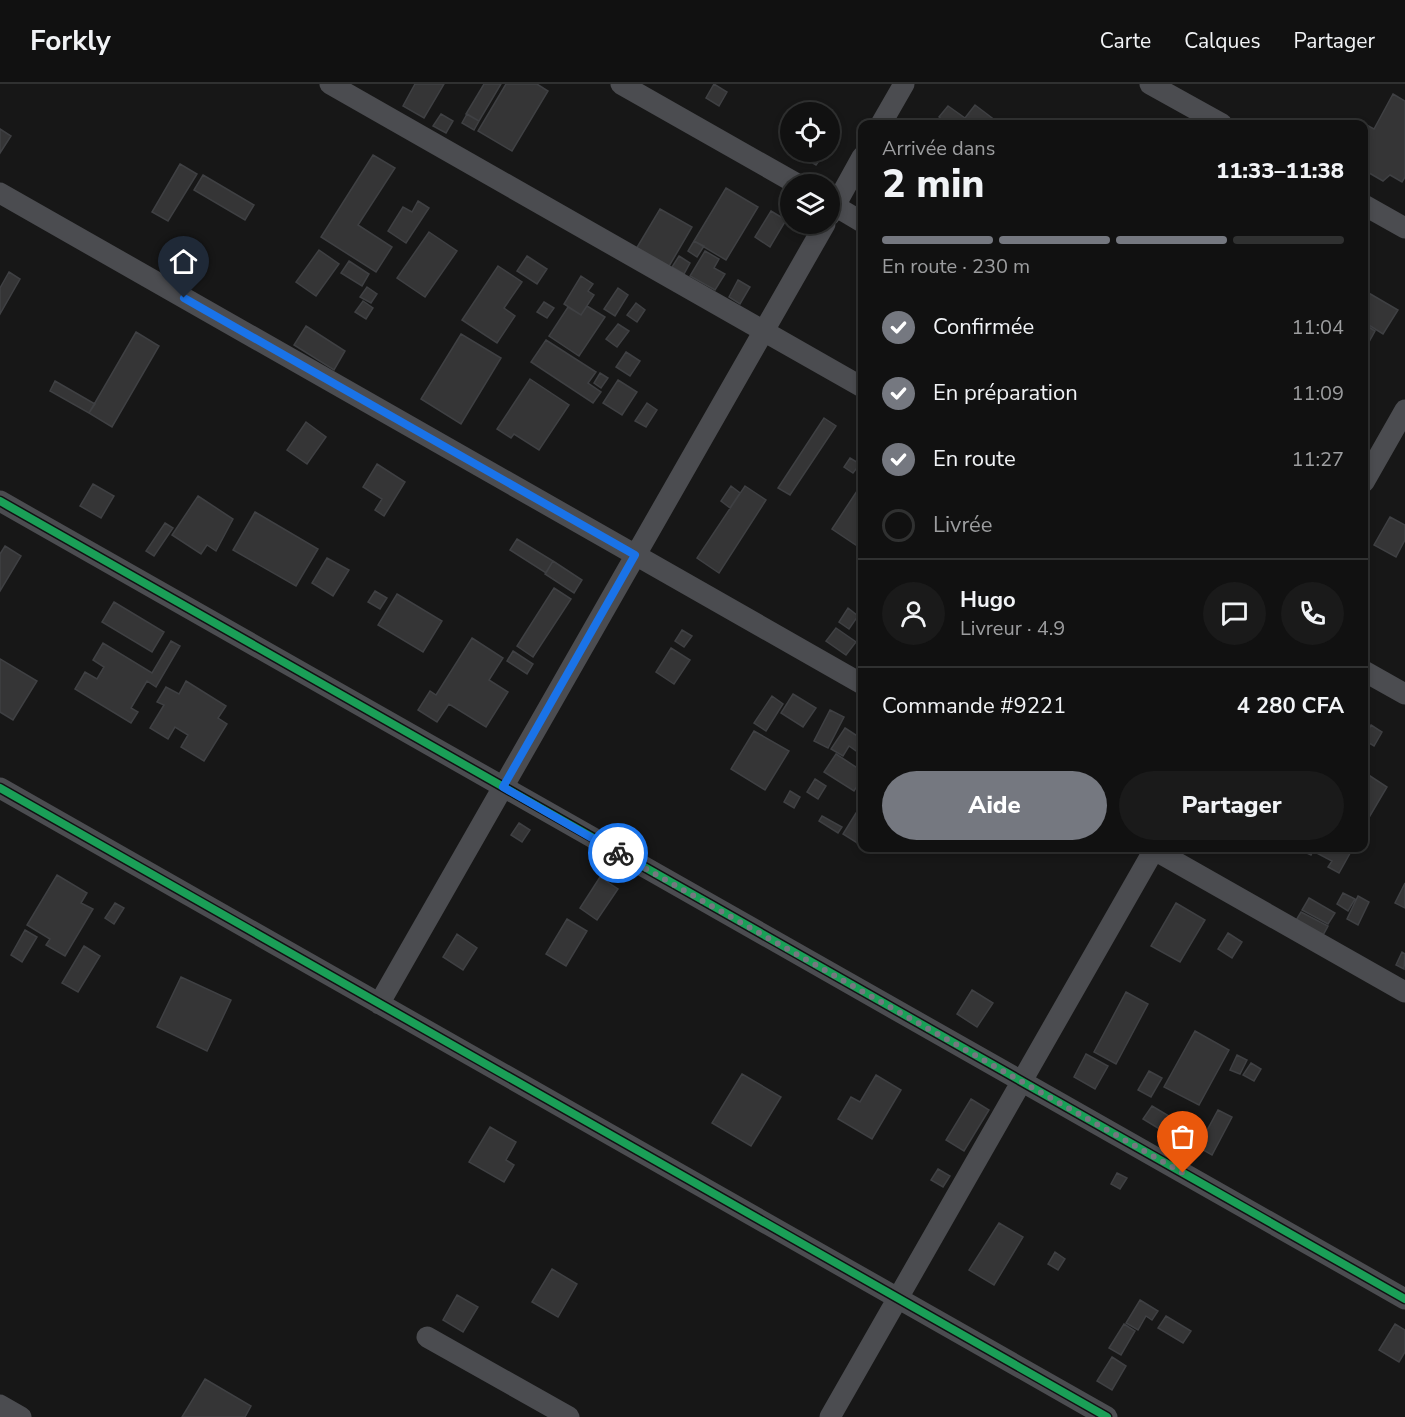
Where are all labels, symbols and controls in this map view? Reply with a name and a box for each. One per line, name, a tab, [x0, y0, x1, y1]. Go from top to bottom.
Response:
text: Forkly	[30, 22, 111, 60]
text: Carte	[1100, 27, 1151, 55]
text: Calques	[1184, 27, 1261, 55]
text: Partager	[1294, 27, 1375, 55]
map controls	[780, 102, 840, 234]
button: locate	[780, 102, 840, 162]
text: Arrivée dans	[882, 135, 995, 162]
text: 11:33–11:38	[1216, 156, 1344, 186]
text: 2 min	[882, 158, 985, 211]
button: layers	[780, 174, 840, 234]
pin	[158, 236, 209, 298]
icon: home	[167, 245, 200, 278]
text: En route · 230 m	[882, 253, 1030, 280]
icon: check	[882, 311, 915, 344]
text: Confirmée	[933, 312, 1034, 342]
text: 11:04	[1291, 314, 1344, 341]
icon: check	[882, 377, 915, 410]
text: En préparation	[933, 378, 1078, 408]
text: 11:09	[1291, 380, 1344, 407]
icon: check	[882, 443, 915, 476]
text: En route	[933, 444, 1016, 474]
text: 11:27	[1291, 446, 1344, 473]
text: Livrée	[933, 510, 993, 540]
button: person	[882, 582, 945, 645]
button: chat	[1203, 582, 1266, 645]
button: phone	[1281, 582, 1344, 645]
text: Hugo	[960, 585, 1016, 615]
text: Livreur · 4.9	[960, 615, 1065, 642]
text: Commande #9221	[882, 691, 1066, 721]
text: 4 280 CFA	[1237, 691, 1344, 721]
button: Aide	[882, 771, 1107, 840]
button: Partager	[1119, 771, 1344, 840]
courier	[588, 823, 648, 883]
icon: bike	[602, 837, 635, 870]
pin	[1157, 1111, 1208, 1173]
icon: bag	[1166, 1120, 1199, 1153]

